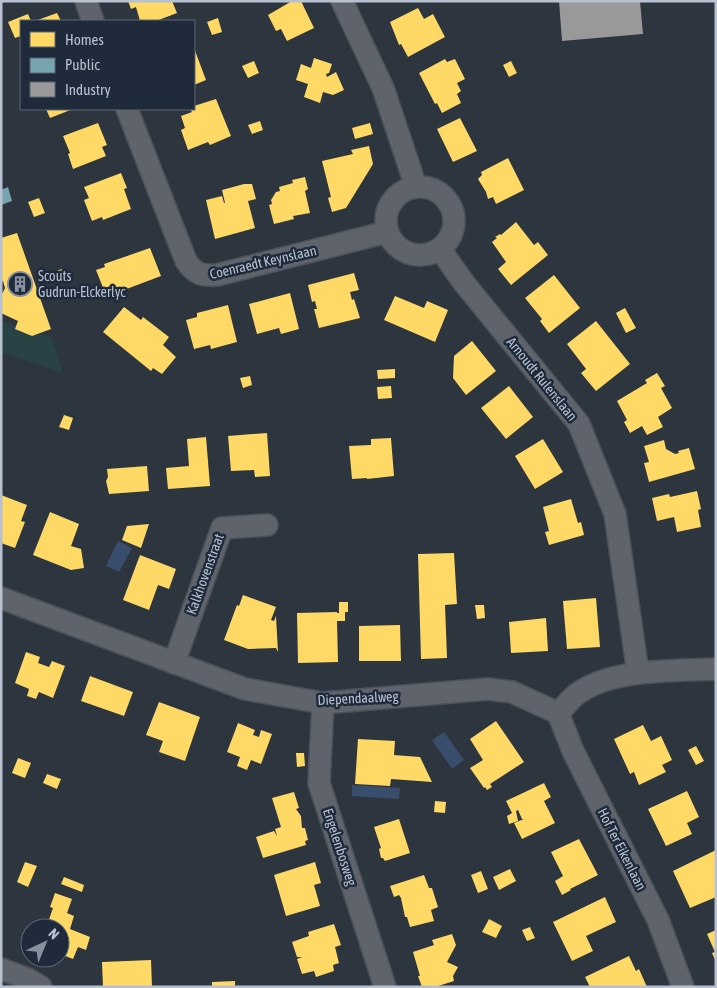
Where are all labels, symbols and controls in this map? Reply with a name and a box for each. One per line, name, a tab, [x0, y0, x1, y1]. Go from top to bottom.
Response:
legend	[20, 20, 195, 110]
text: Homes	[65, 31, 104, 48]
text: Public	[65, 56, 100, 73]
text: Industry	[65, 81, 111, 98]
street label: Coenraedt Keynslaan	[208, 242, 318, 282]
place label: Scouts Gudrun-Elckerlyc	[38, 268, 126, 300]
building icon: Scouts Gudrun-Elckerlyc	[7, 271, 33, 297]
street label: Arnoudt Rulenslaan	[503, 334, 581, 424]
street label: Kalkhovenstraat	[183, 531, 227, 617]
street label: Diependaalweg	[317, 688, 399, 708]
street label: Hof Ter Eikenlaan	[594, 805, 650, 893]
street label: Engelenbosweg	[320, 806, 360, 888]
north arrow	[20, 918, 70, 968]
text: N	[46, 925, 63, 942]

